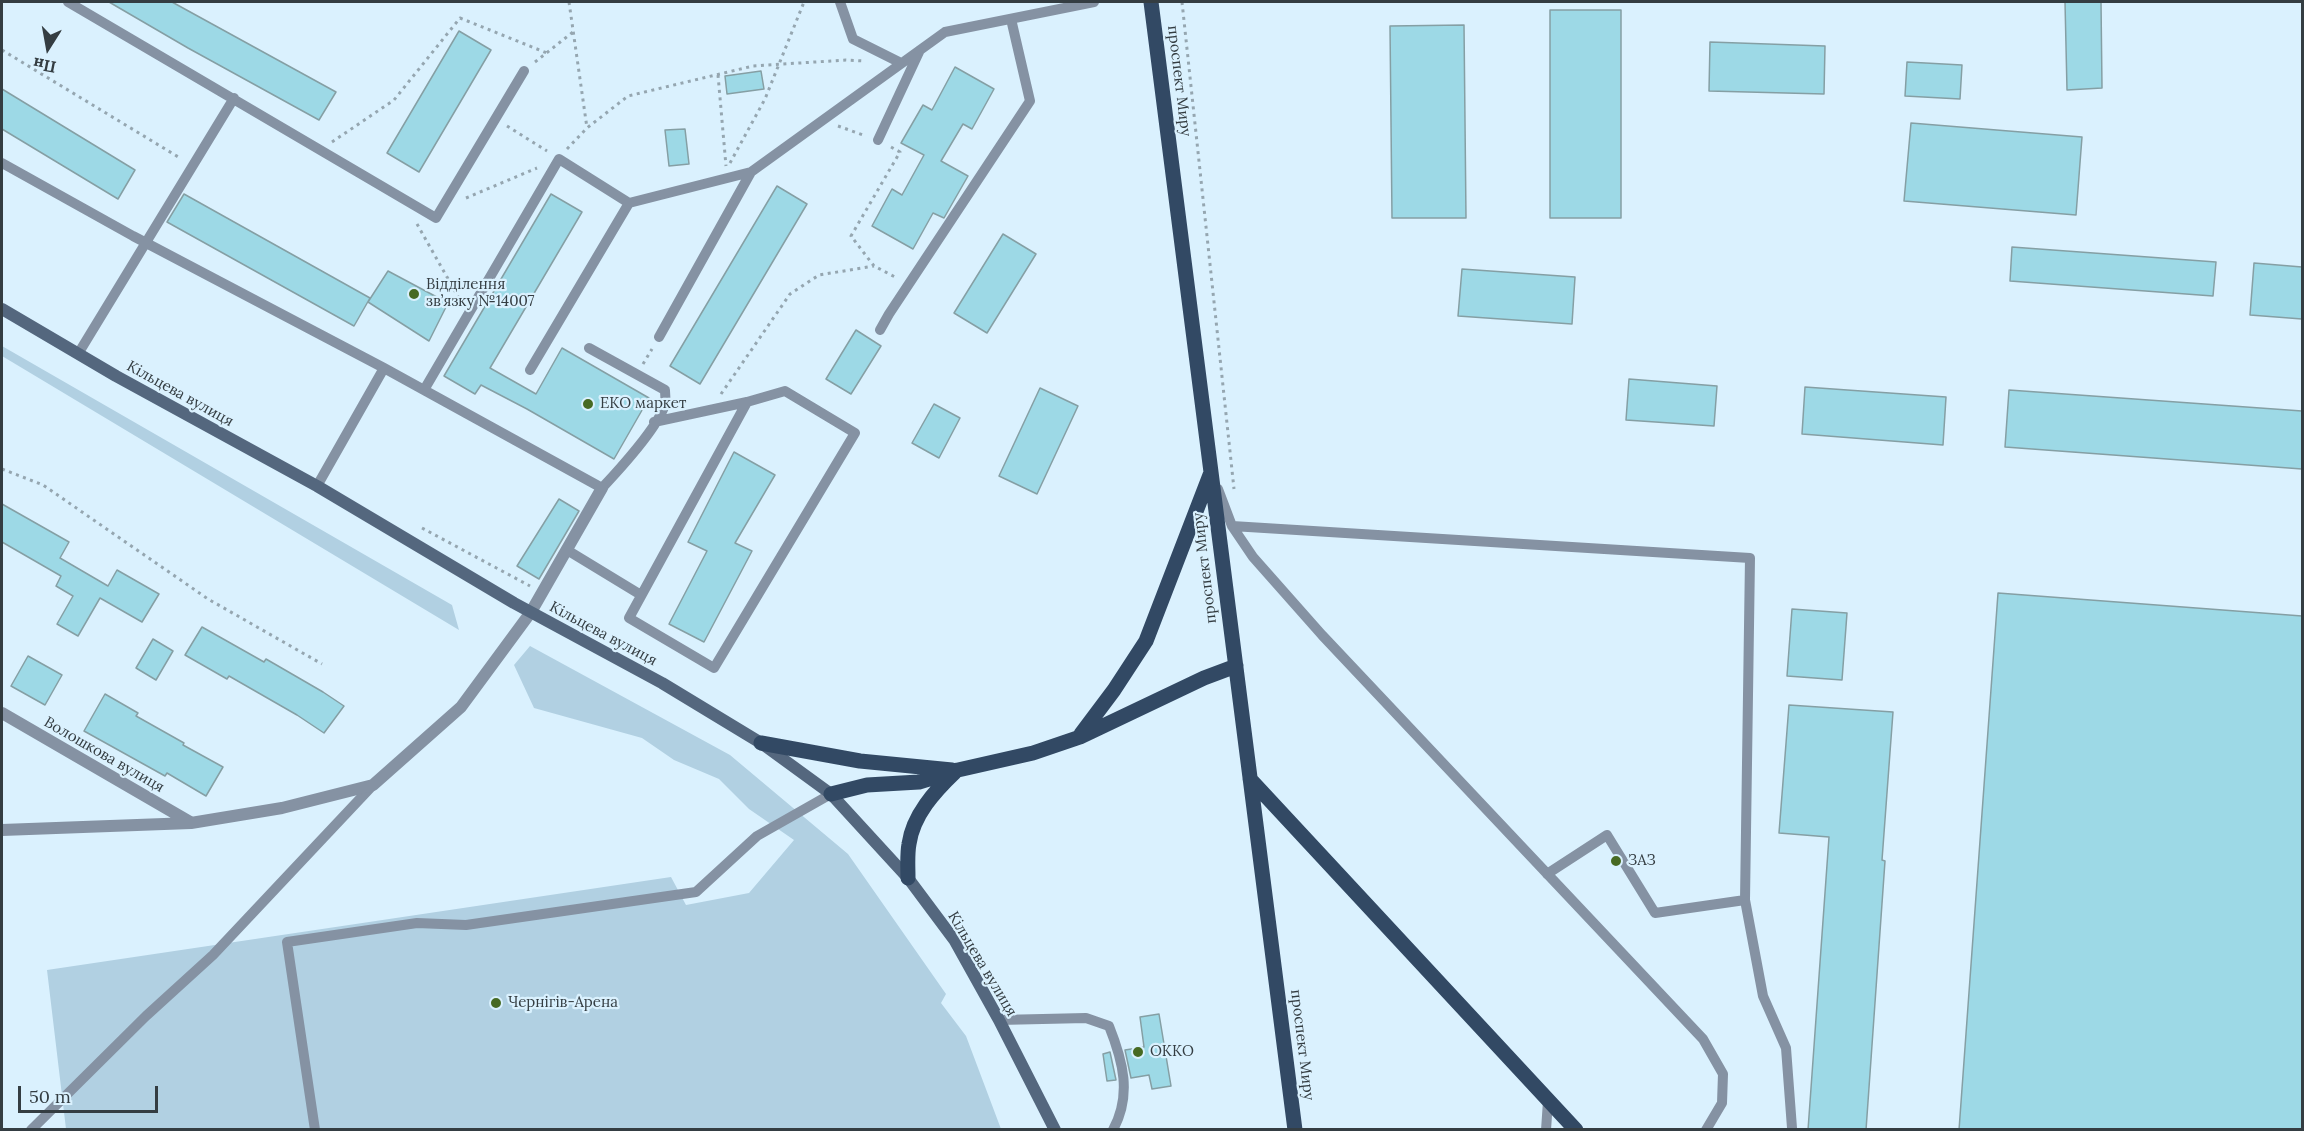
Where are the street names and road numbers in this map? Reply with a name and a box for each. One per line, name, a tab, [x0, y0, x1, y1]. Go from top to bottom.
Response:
street label: проспект Миру	[1163, 24, 1195, 138]
street label: Кільцева вулиця	[124, 357, 236, 431]
street label: проспект Миру	[1189, 511, 1221, 625]
street label: Кільцева вулиця	[546, 598, 660, 670]
street label: Волошкова вулиця	[41, 713, 167, 797]
street label: Кільцева вулиця	[944, 908, 1020, 1020]
street label: проспект Миру	[1286, 988, 1318, 1102]

